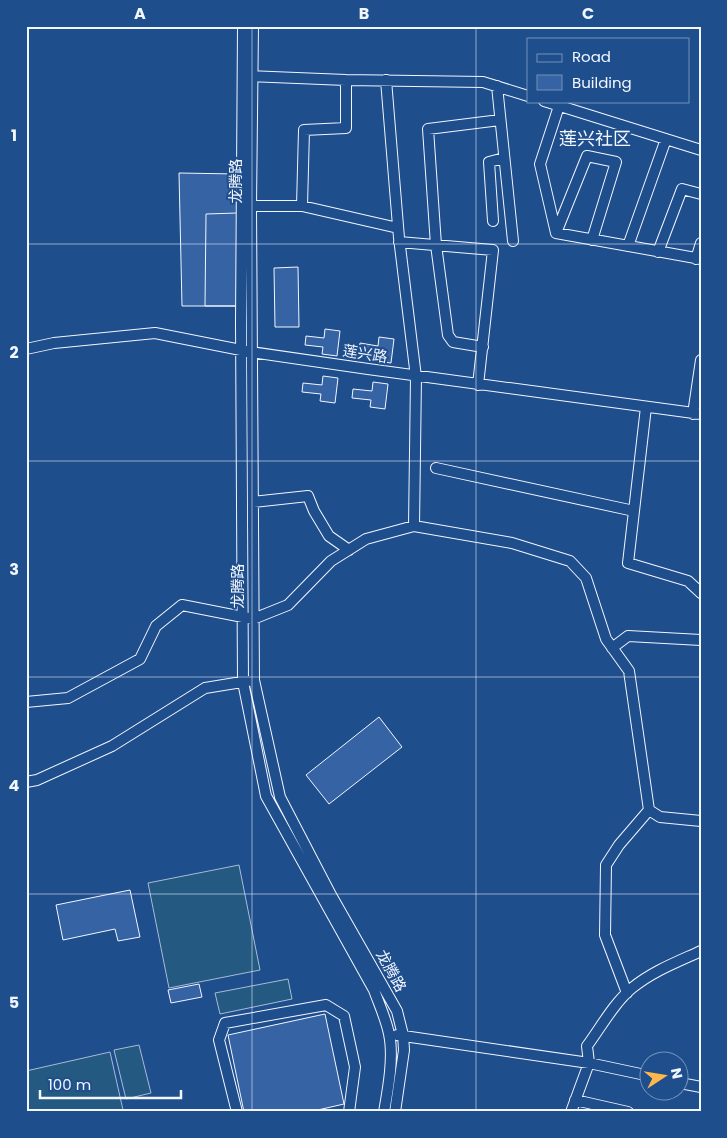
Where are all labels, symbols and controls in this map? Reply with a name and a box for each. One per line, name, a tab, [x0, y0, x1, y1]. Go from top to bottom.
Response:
text: A	[134, 2, 146, 25]
text: B	[359, 2, 369, 25]
text: C	[582, 2, 594, 25]
legend	[527, 38, 690, 102]
text: Road	[572, 46, 611, 67]
text: Building	[572, 72, 632, 93]
text: 1	[11, 124, 17, 147]
district label: 莲兴社区	[559, 126, 631, 151]
street label: 龙腾路	[225, 158, 246, 204]
street label: 莲兴路	[341, 340, 389, 367]
text: 2	[9, 341, 19, 364]
text: 3	[9, 558, 19, 581]
street label: 龙腾路	[227, 563, 248, 609]
text: 4	[9, 774, 20, 797]
street label: 龙腾路	[371, 946, 412, 996]
text: 5	[9, 991, 19, 1014]
north arrow	[640, 1050, 690, 1100]
text: N	[666, 1066, 688, 1081]
scale bar	[40, 1068, 181, 1100]
text: 100 m	[48, 1074, 91, 1095]

